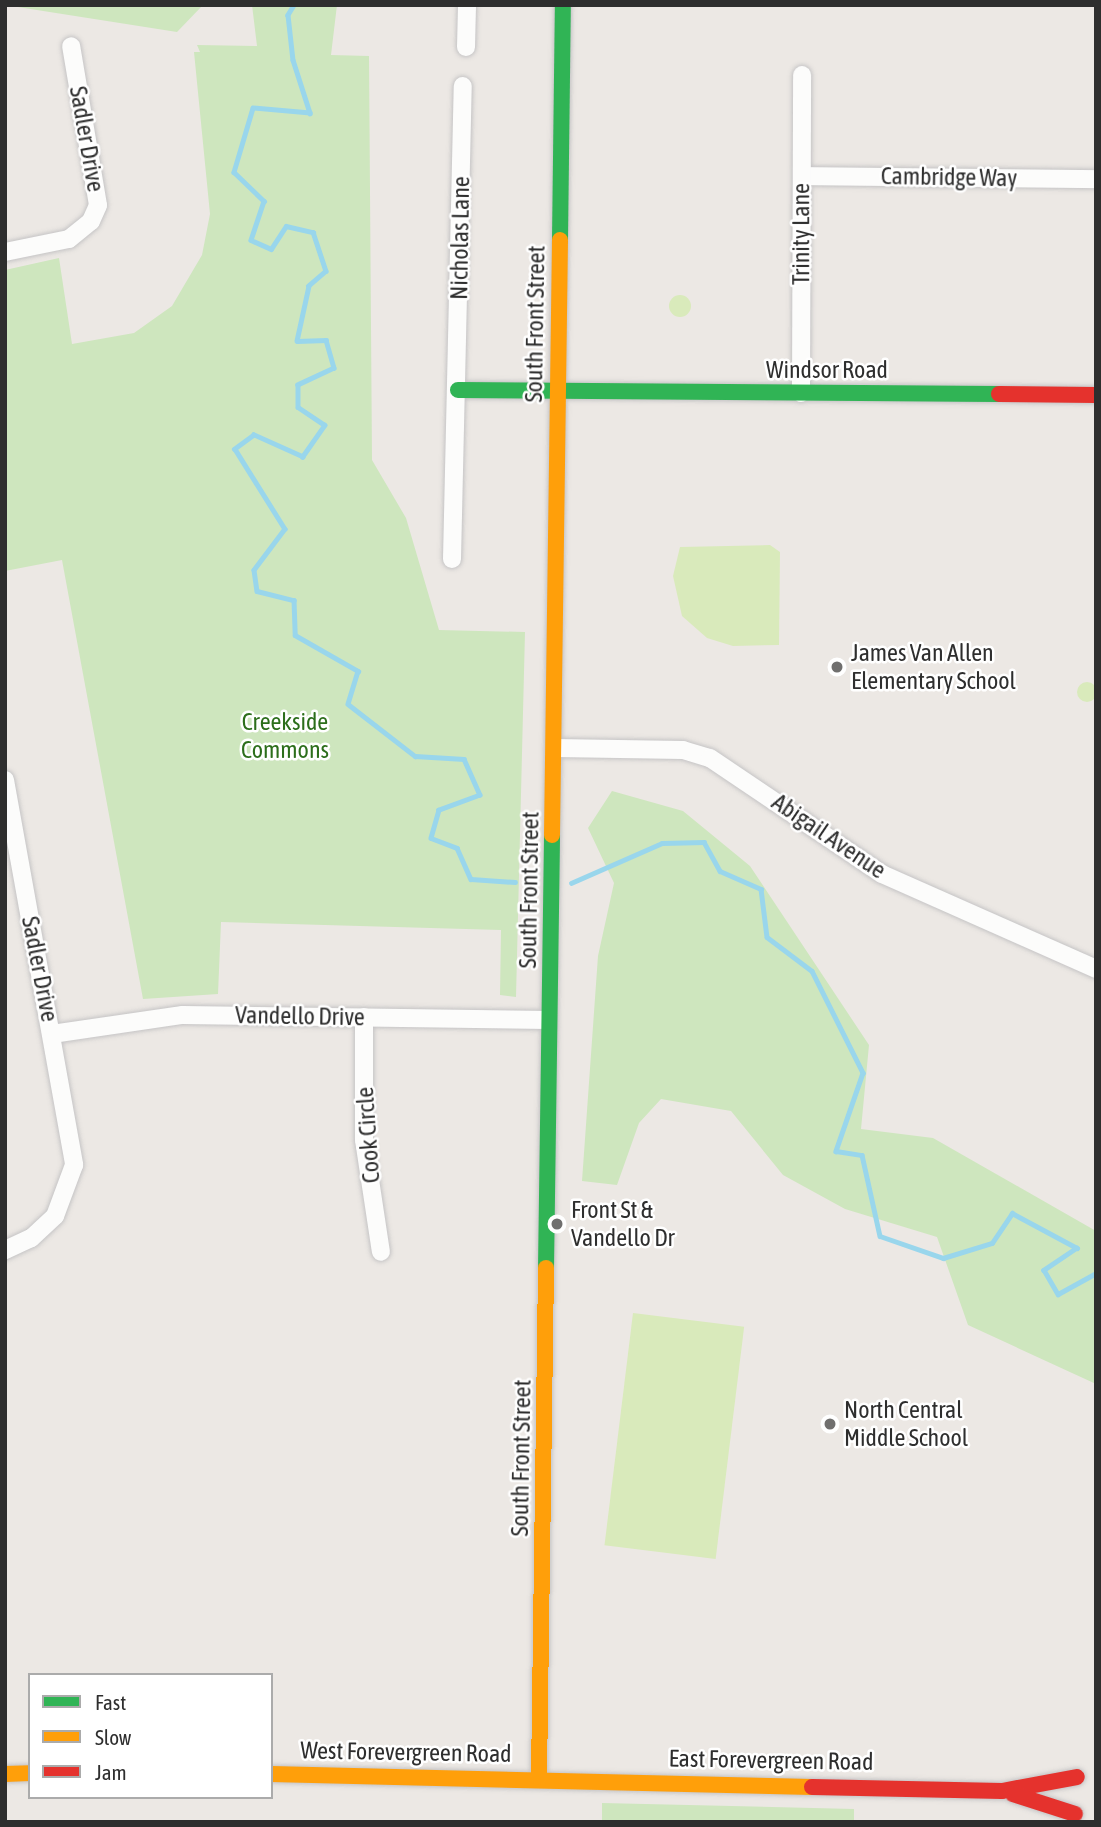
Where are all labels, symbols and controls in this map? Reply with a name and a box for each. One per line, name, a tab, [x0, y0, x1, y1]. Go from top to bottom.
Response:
street label: Sadler Drive	[64, 84, 110, 194]
street label: Cambridge Way	[881, 161, 1017, 193]
street label: Nicholas Lane	[445, 176, 475, 300]
street label: Trinity Lane	[787, 183, 815, 285]
street label: South Front Street	[519, 245, 551, 403]
street label: Windsor Road	[766, 356, 888, 384]
place label: James Van Allen Elementary School	[851, 639, 1016, 695]
marker: James Van Allen Elementary School	[829, 659, 845, 675]
park label: Creekside Commons	[241, 708, 329, 764]
street label: Abigail Avenue	[767, 787, 891, 885]
street label: South Front Street	[513, 811, 545, 969]
street label: Sadler Drive	[16, 914, 64, 1024]
street label: Vandello Drive	[235, 1000, 365, 1032]
street label: Cook Circle	[350, 1086, 386, 1184]
place label: Front St & Vandello Dr	[571, 1196, 675, 1252]
marker: Front St & Vandello Dr	[549, 1216, 565, 1232]
street label: South Front Street	[505, 1379, 537, 1537]
place label: North Central Middle School	[844, 1396, 968, 1452]
marker: North Central Middle School	[822, 1416, 838, 1432]
legend	[28, 1673, 273, 1799]
text: Fast	[95, 1690, 126, 1714]
text: Slow	[95, 1725, 131, 1749]
street label: West Forevergreen Road	[300, 1736, 512, 1768]
street label: East Forevergreen Road	[668, 1744, 874, 1776]
text: Jam	[95, 1760, 127, 1784]

